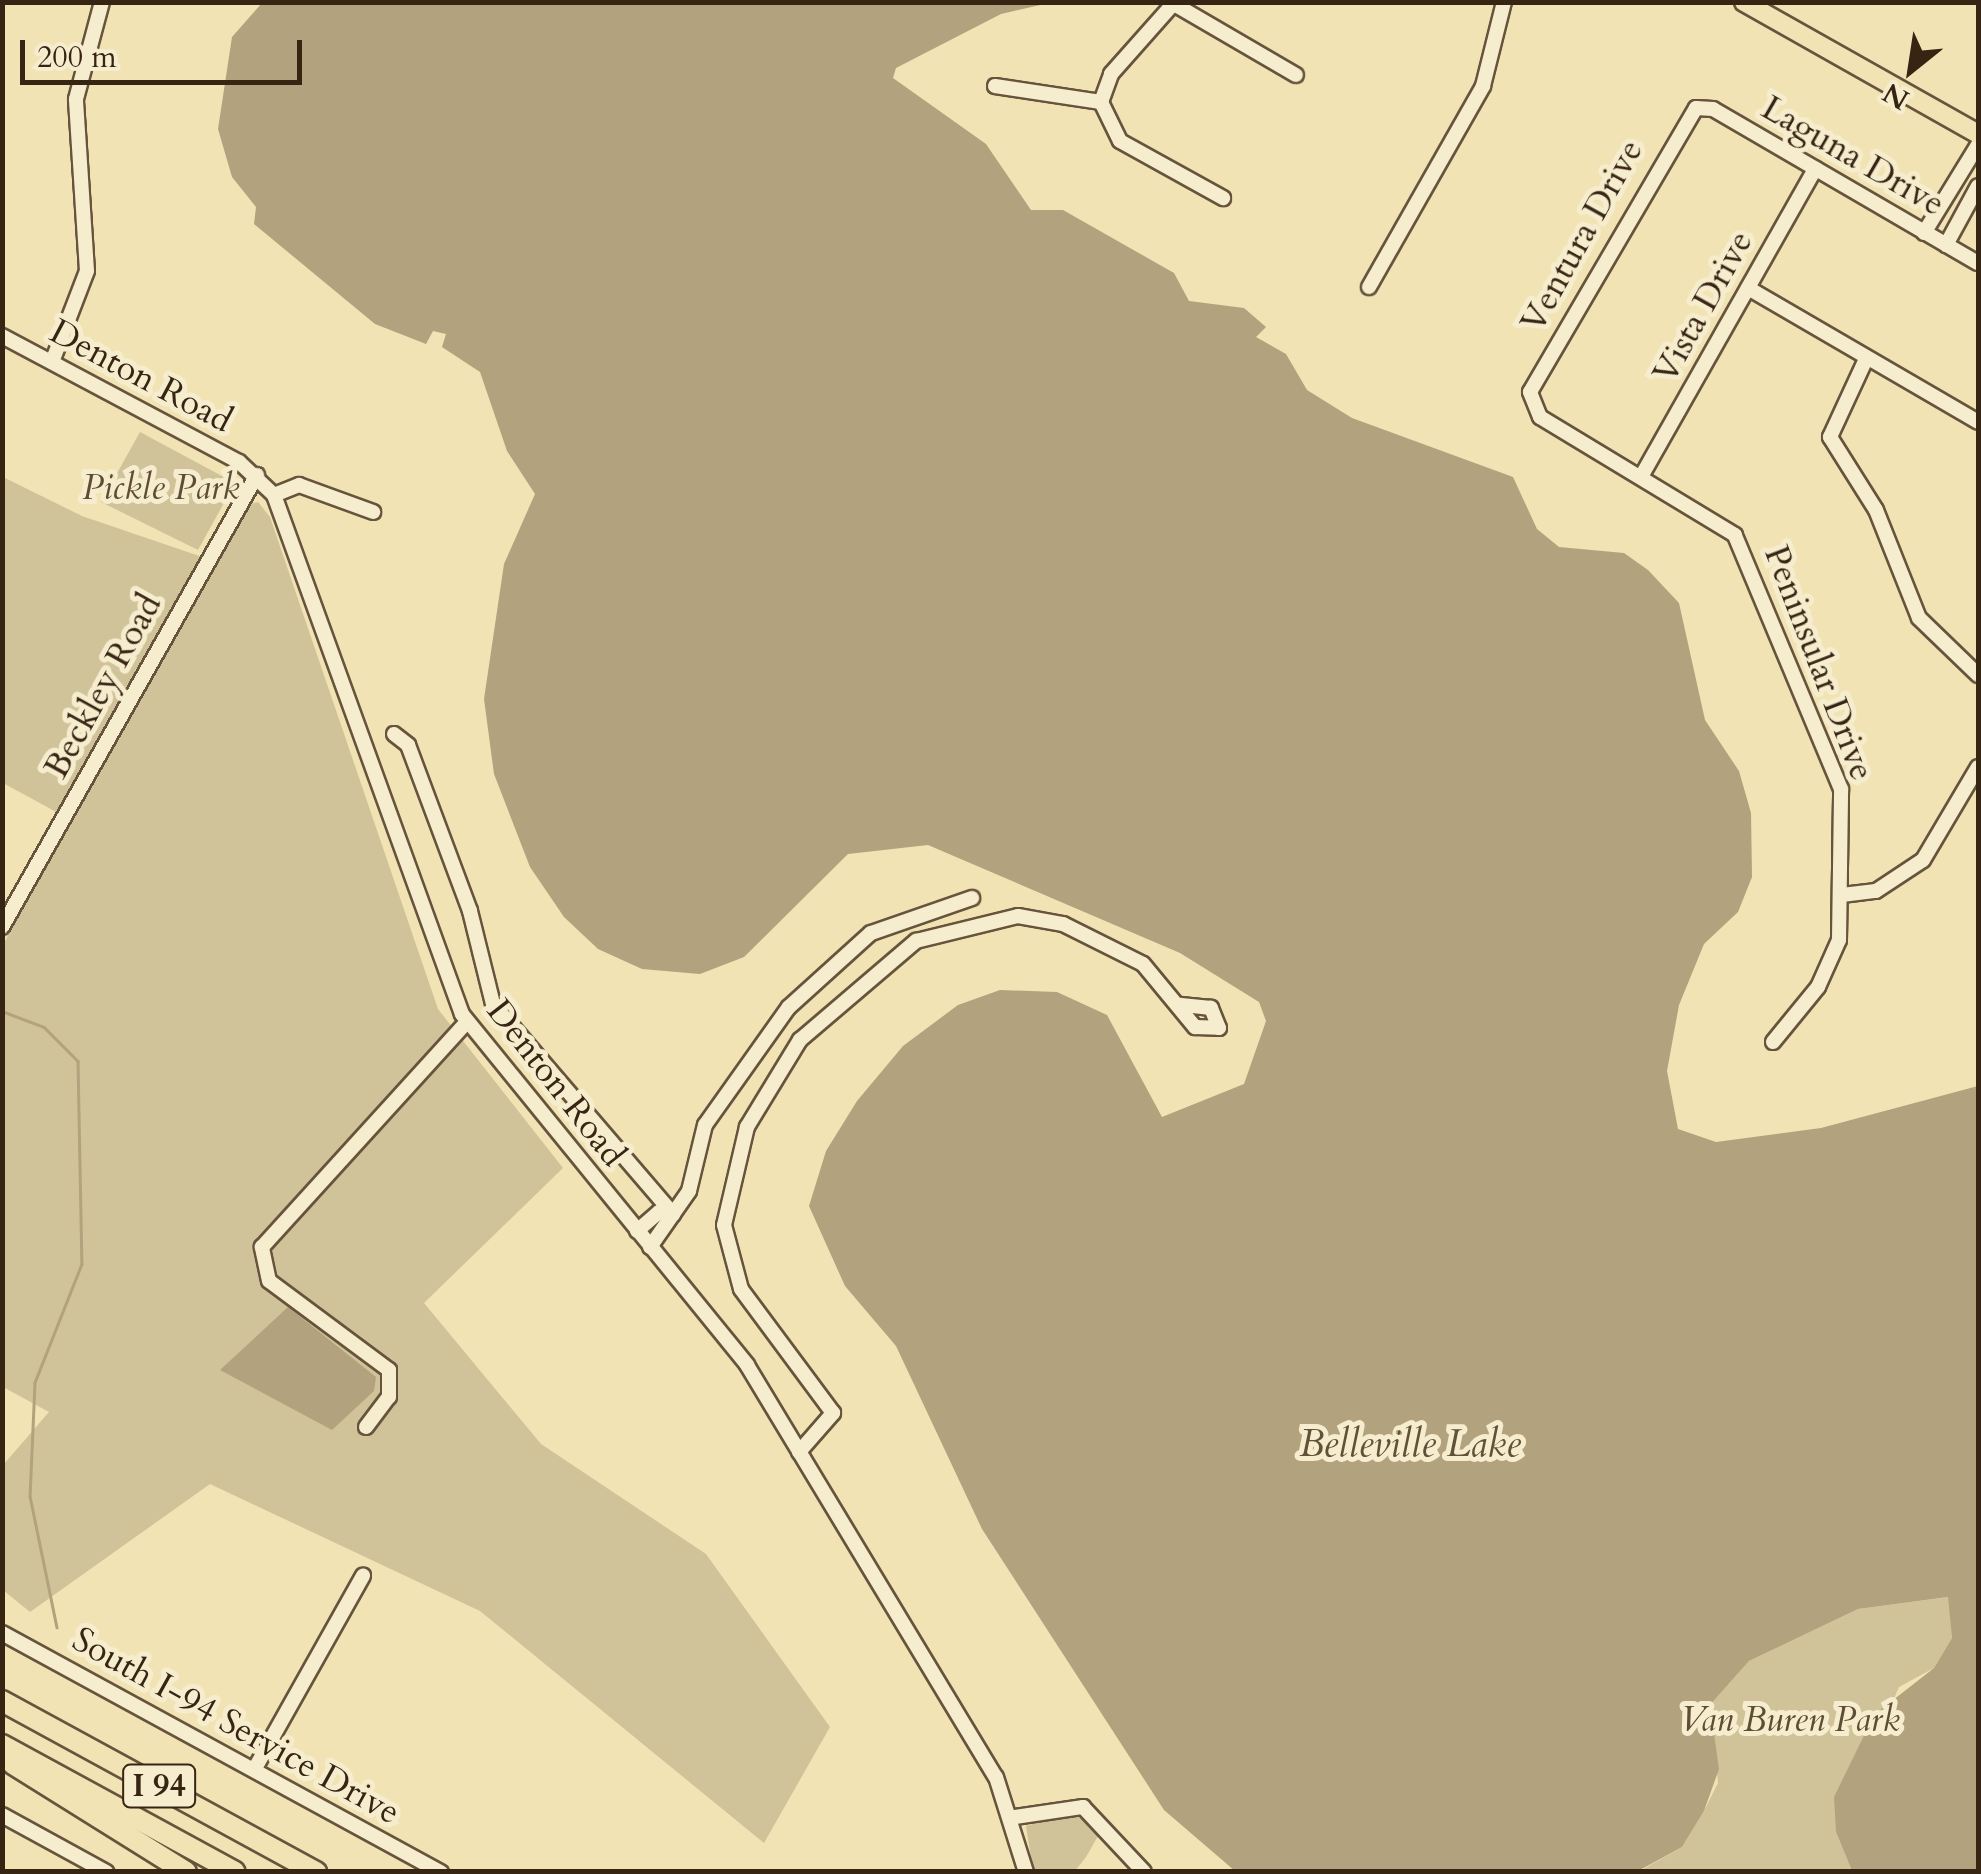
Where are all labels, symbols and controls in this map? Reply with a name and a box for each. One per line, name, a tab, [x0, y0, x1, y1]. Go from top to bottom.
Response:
scale bar	[25, 20, 308, 82]
north arrow	[1861, 20, 1961, 120]
text: 200 m	[37, 37, 117, 78]
text: N	[1876, 73, 1916, 119]
street label: Laguna Drive	[1754, 87, 1952, 225]
street label: Ventura Drive	[1512, 132, 1652, 340]
street label: Vista Drive	[1644, 224, 1762, 390]
street label: Denton Road	[43, 310, 239, 442]
park label: Pickle Park	[82, 467, 240, 509]
street label: Peninsular Drive	[1755, 540, 1883, 786]
street label: Beckley Road	[35, 587, 171, 785]
street label: Denton Road	[478, 991, 634, 1175]
water label: Belleville Lake	[1299, 1422, 1521, 1468]
street label: South I-94 Service Drive	[65, 1618, 407, 1834]
park label: Van Buren Park	[1680, 1699, 1900, 1741]
road number: I 94	[122, 1759, 196, 1813]

